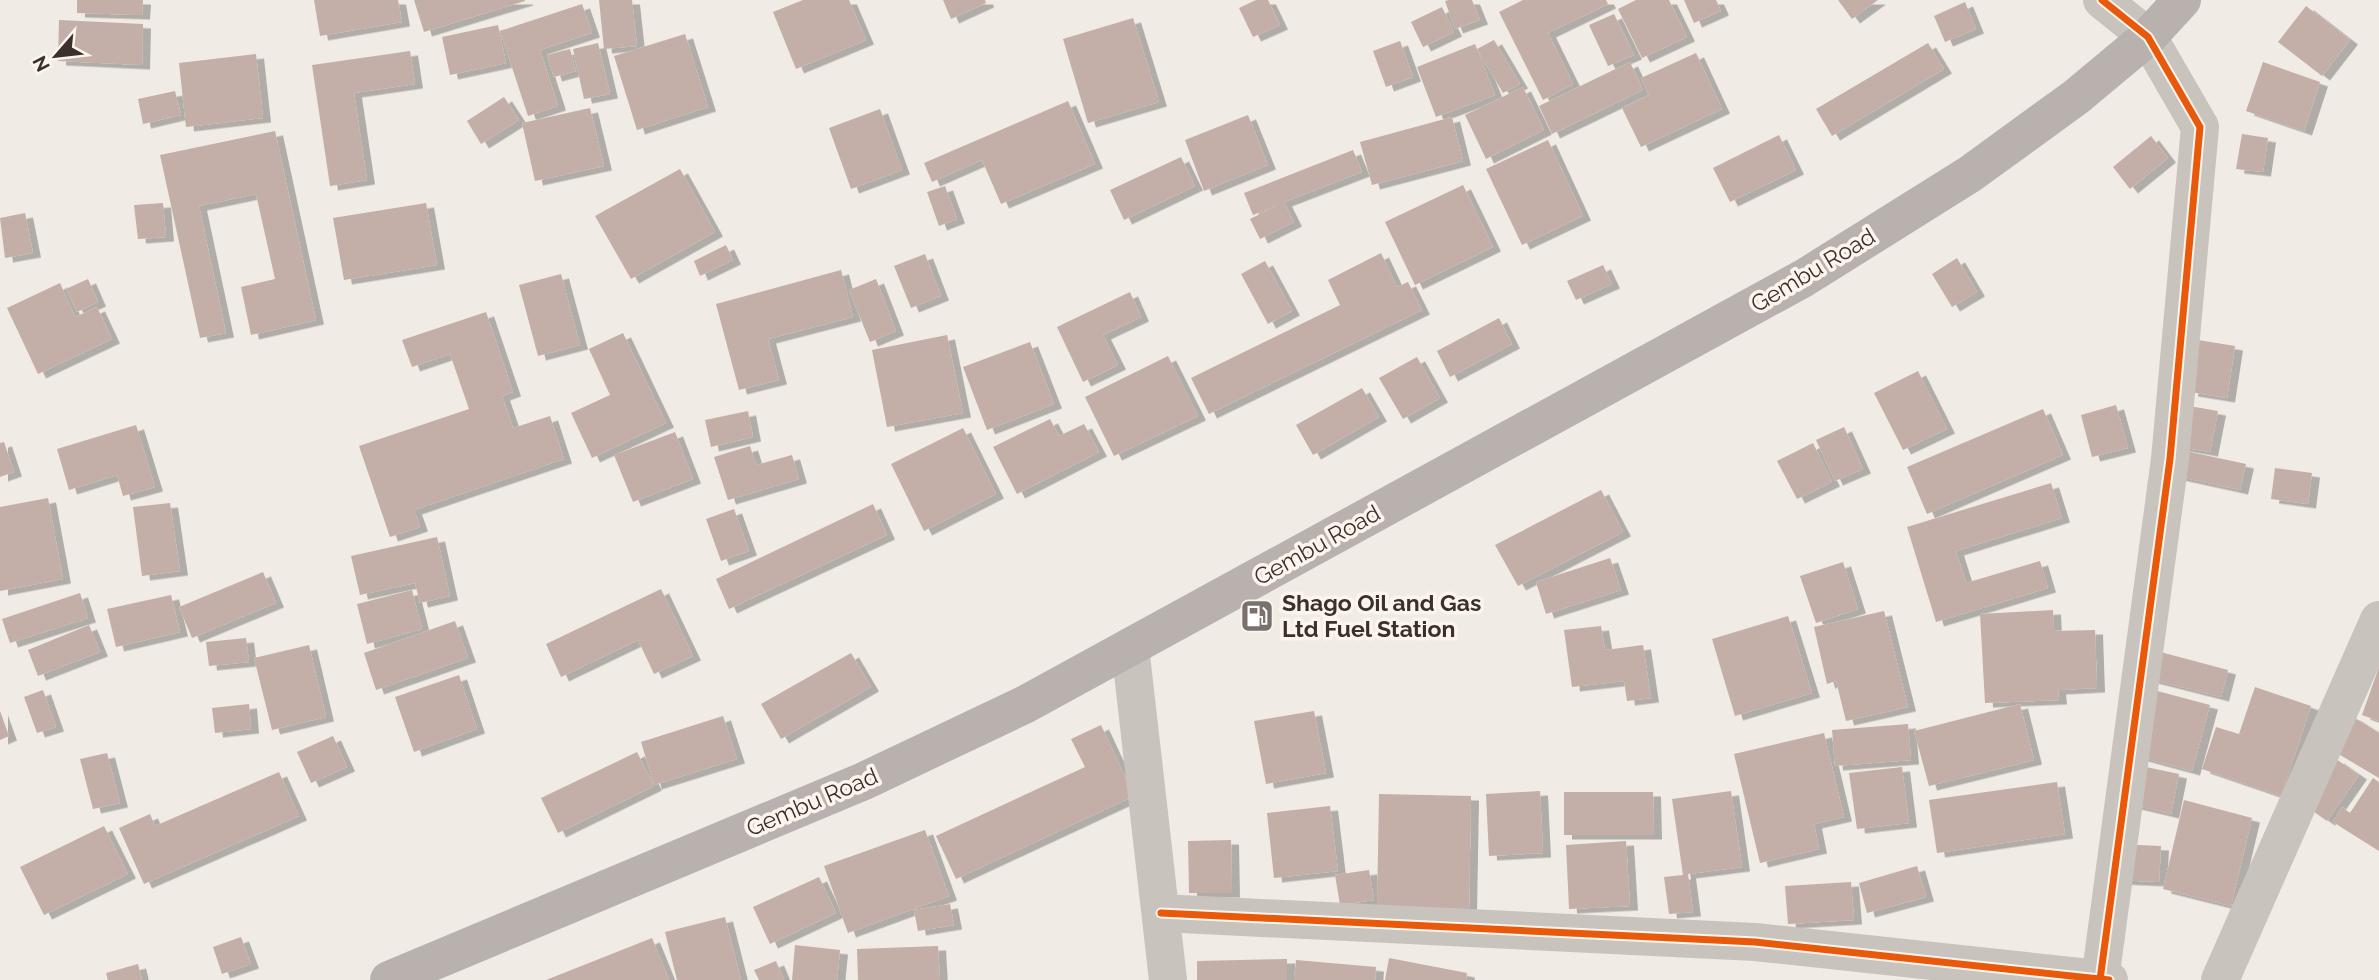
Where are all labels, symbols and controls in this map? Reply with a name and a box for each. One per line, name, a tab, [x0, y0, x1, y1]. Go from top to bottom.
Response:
north arrow	[21, 21, 91, 91]
text: N	[28, 52, 54, 76]
street label: Gembu Road	[1746, 222, 1880, 317]
street label: Gembu Road	[1249, 499, 1385, 590]
place label: Shago Oil and Gas Ltd Fuel Station	[1282, 589, 1481, 642]
fuel station icon: Shago Oil and Gas Ltd Fuel Station	[1238, 597, 1276, 635]
street label: Gembu Road	[742, 762, 882, 841]

